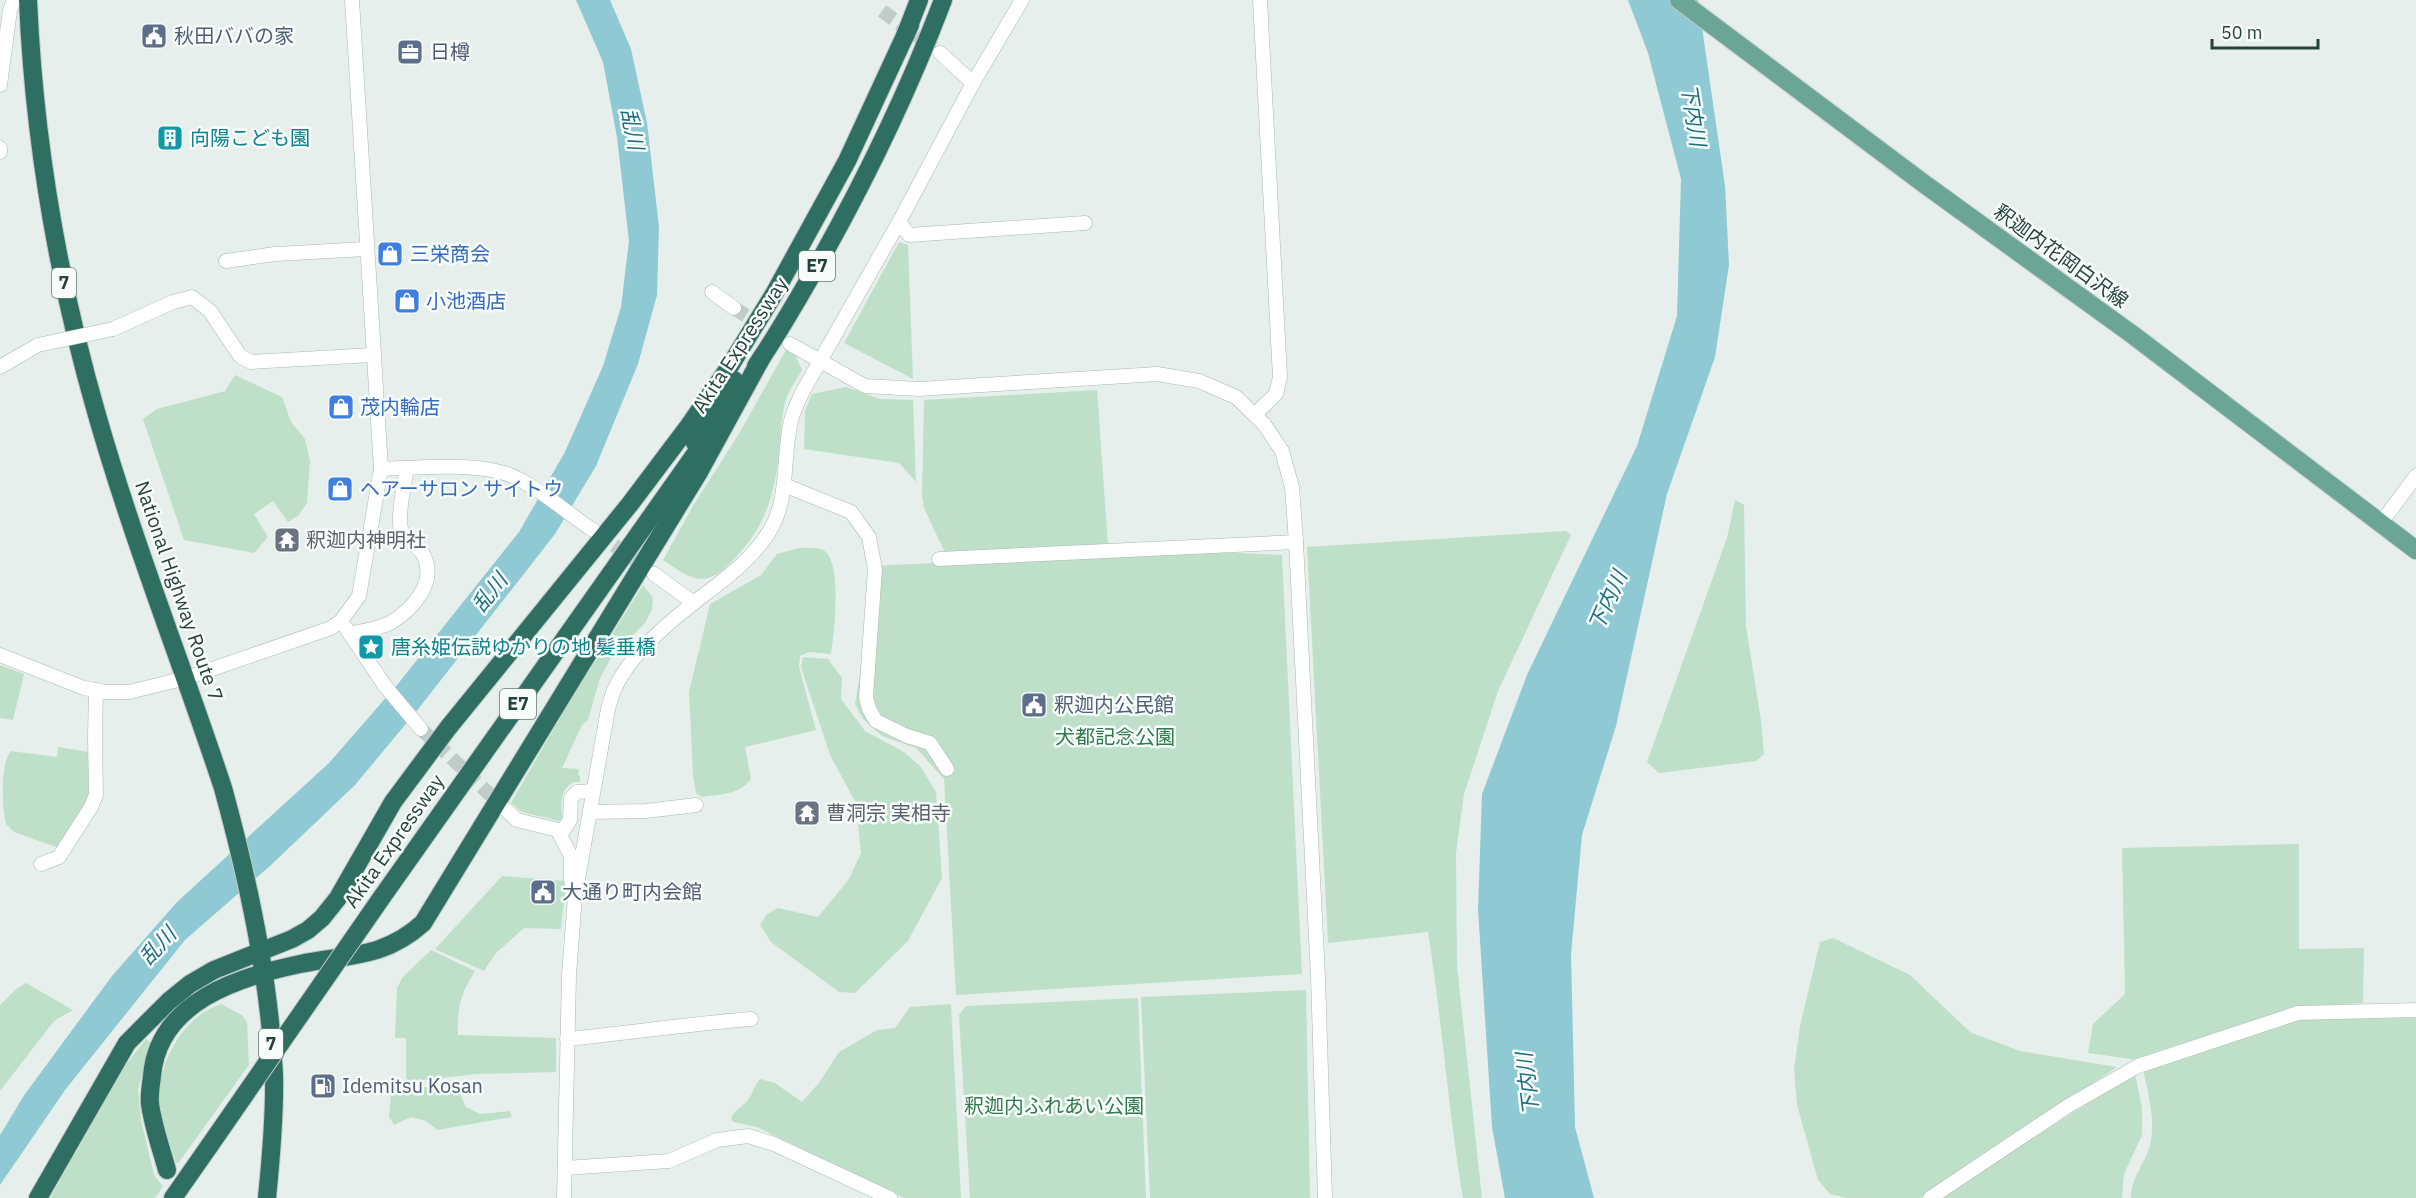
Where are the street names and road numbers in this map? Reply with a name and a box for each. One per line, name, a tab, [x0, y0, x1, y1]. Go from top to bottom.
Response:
street label: 釈迦内花岡白沢線	[1989, 198, 2134, 314]
road number: E7	[799, 251, 835, 281]
road number: 7	[52, 268, 76, 298]
street label: Akita Expressway	[685, 271, 794, 418]
street label: National Highway Route 7	[129, 477, 230, 705]
road number: E7	[500, 689, 536, 719]
street label: Akita Expressway	[337, 769, 450, 913]
road number: 7	[259, 1029, 283, 1059]

